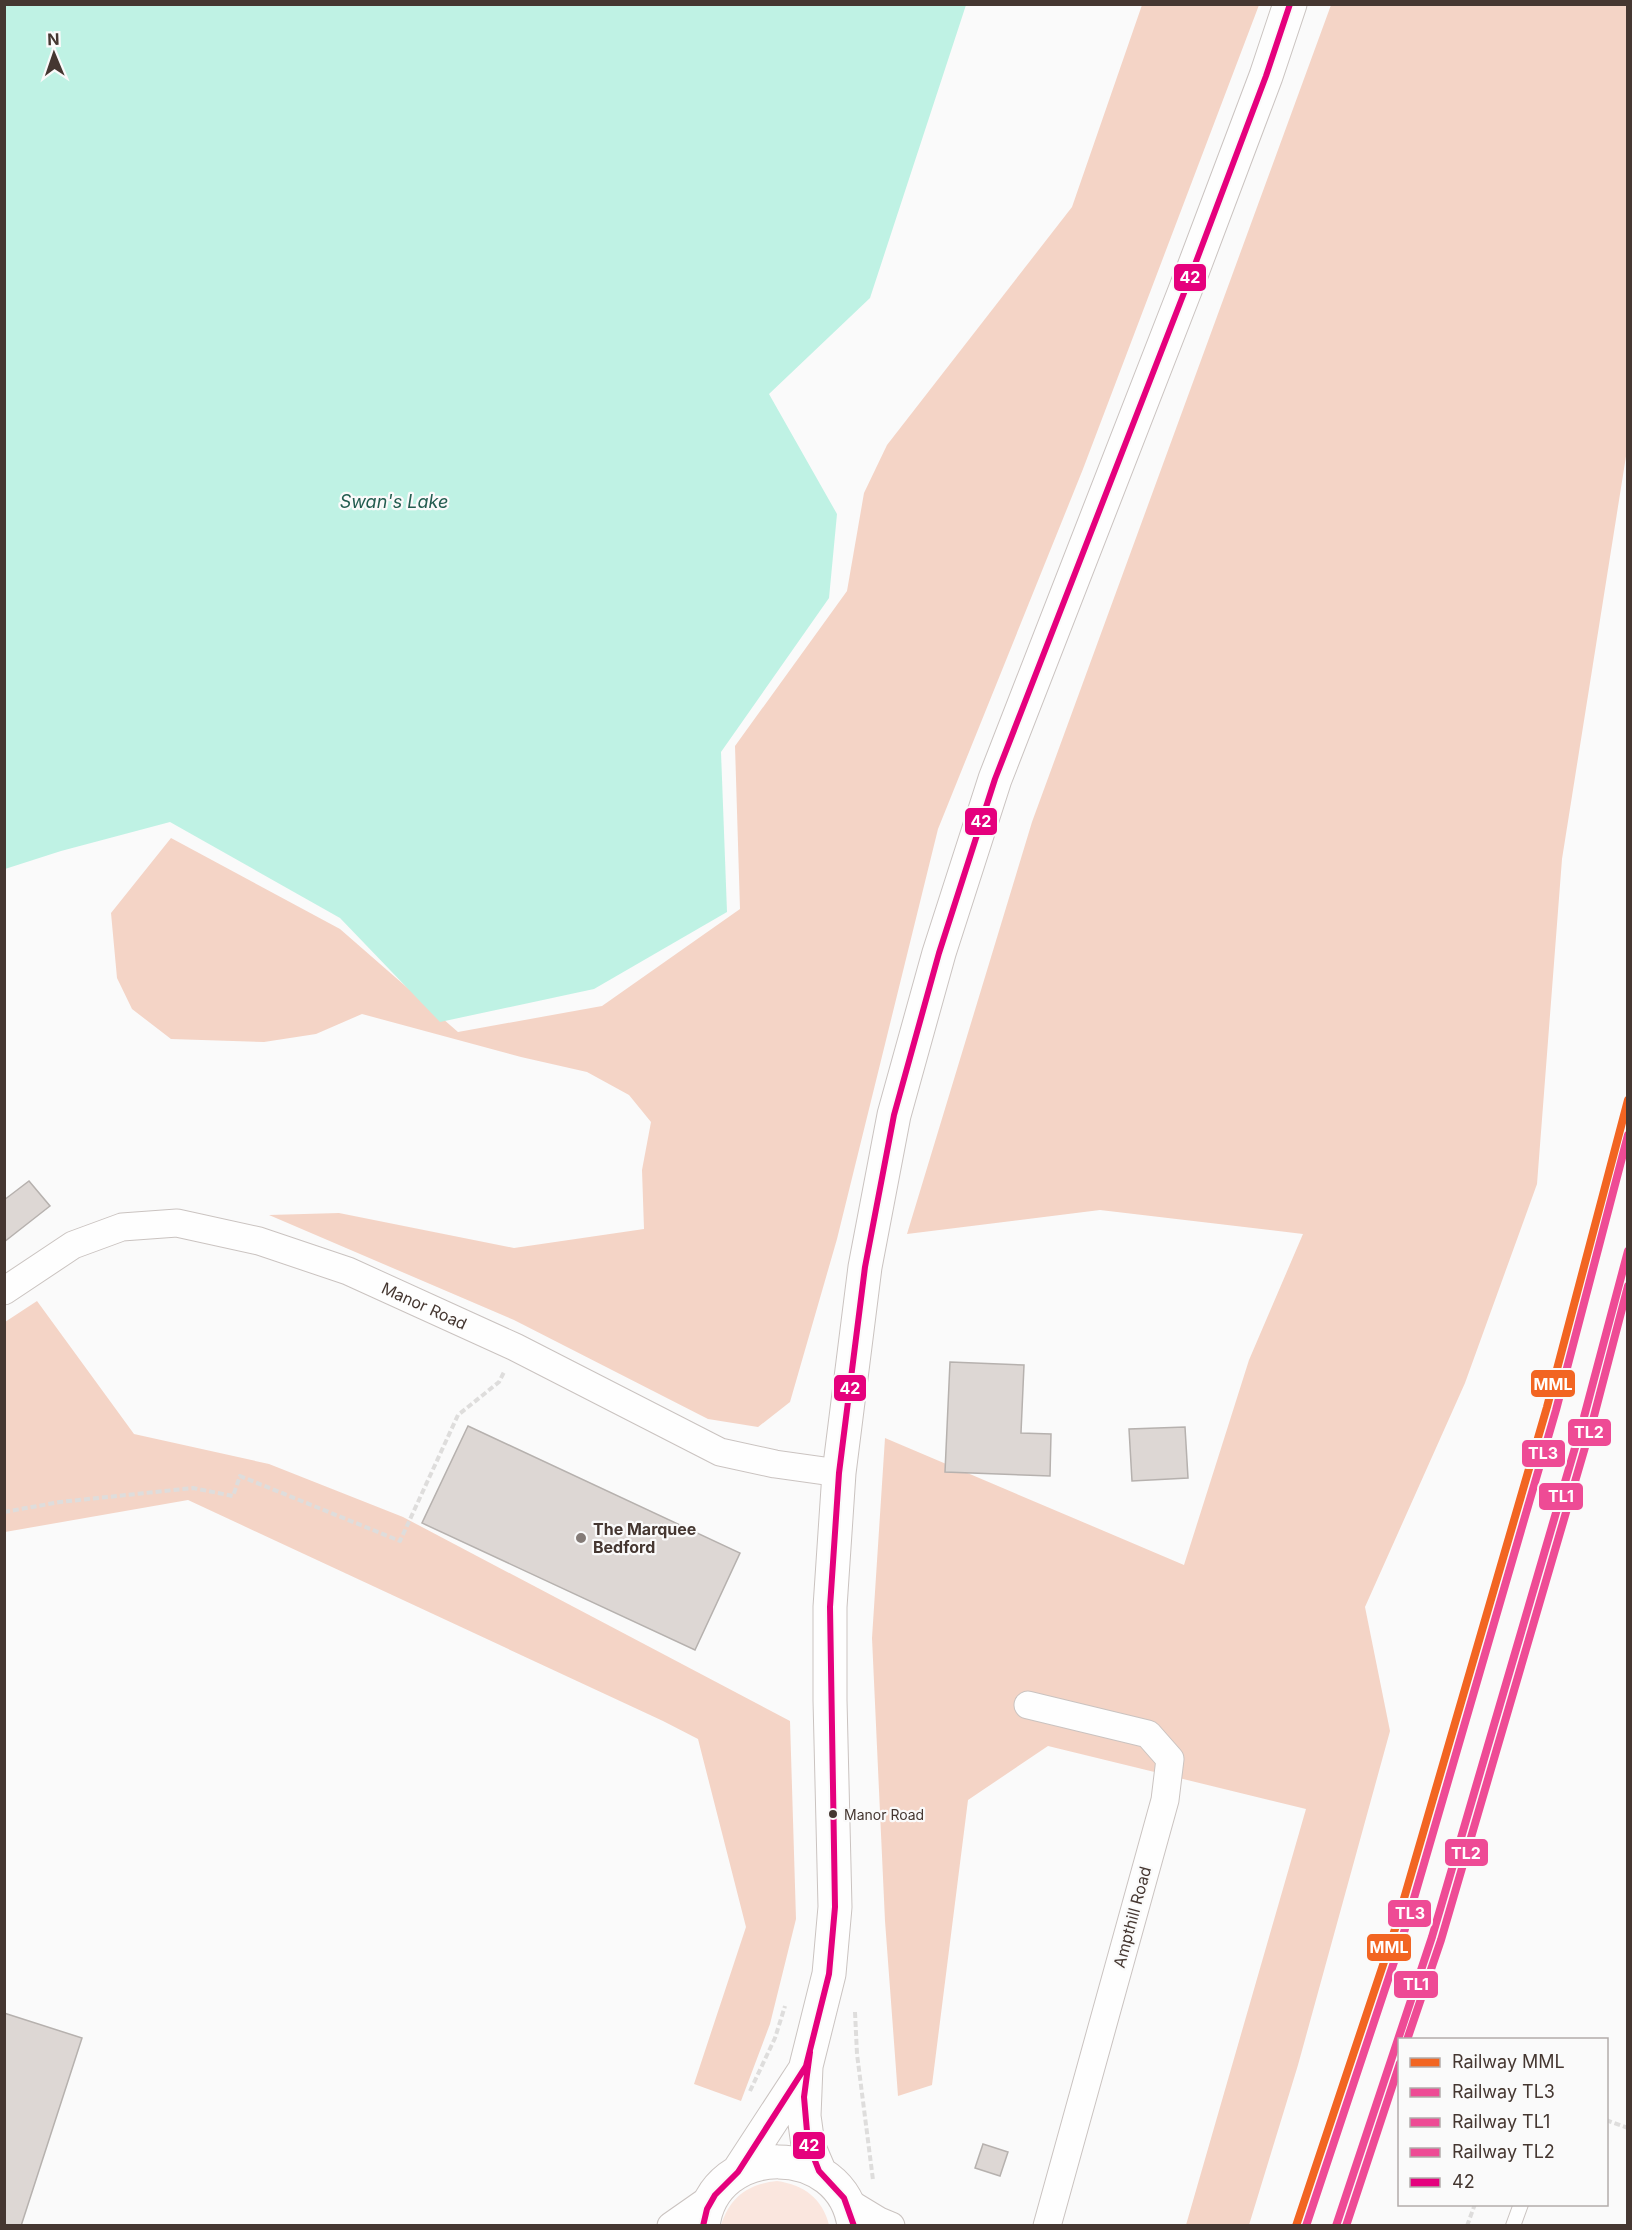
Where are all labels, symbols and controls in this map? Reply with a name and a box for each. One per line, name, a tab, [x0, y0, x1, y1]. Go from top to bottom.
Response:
north arrow	[24, 24, 84, 84]
text: N	[47, 29, 60, 49]
line badge: 42	[1173, 263, 1207, 292]
text: 42	[1180, 267, 1200, 287]
water label: Swan's Lake	[340, 491, 448, 512]
line badge: 42	[964, 807, 998, 836]
text: 42	[971, 811, 991, 831]
street label: Manor Road	[378, 1278, 470, 1334]
line badge: MML	[1530, 1369, 1576, 1398]
line badge: 42	[833, 1374, 867, 1402]
text: MML	[1534, 1374, 1572, 1394]
text: 42	[840, 1378, 860, 1398]
line badge: TL2	[1567, 1418, 1612, 1447]
text: TL2	[1574, 1422, 1604, 1442]
line badge: TL3	[1521, 1439, 1566, 1468]
text: TL3	[1528, 1443, 1558, 1463]
line badge: TL1	[1538, 1482, 1584, 1511]
text: TL1	[1548, 1486, 1574, 1506]
place label: The Marquee Bedford	[593, 1519, 696, 1557]
marker: The Marquee Bedford	[574, 1531, 588, 1545]
place label: Manor Road	[844, 1806, 924, 1823]
marker: Manor Road	[827, 1808, 839, 1820]
line badge: TL2	[1444, 1838, 1489, 1867]
text: TL2	[1451, 1843, 1481, 1863]
street label: Ampthill Road	[1109, 1864, 1155, 1970]
line badge: TL3	[1387, 1899, 1432, 1928]
text: TL3	[1395, 1903, 1425, 1923]
line badge: MML	[1366, 1933, 1412, 1962]
text: MML	[1370, 1937, 1408, 1957]
line badge: TL1	[1393, 1970, 1439, 1999]
text: TL1	[1403, 1974, 1429, 1994]
legend	[1398, 2038, 1608, 2206]
text: Railway MML	[1452, 2051, 1565, 2072]
text: Railway TL3	[1452, 2081, 1555, 2102]
text: Railway TL1	[1452, 2111, 1550, 2132]
line badge: 42	[792, 2131, 826, 2160]
text: 42	[799, 2135, 819, 2155]
text: Railway TL2	[1452, 2141, 1555, 2162]
text: 42	[1452, 2171, 1475, 2192]

